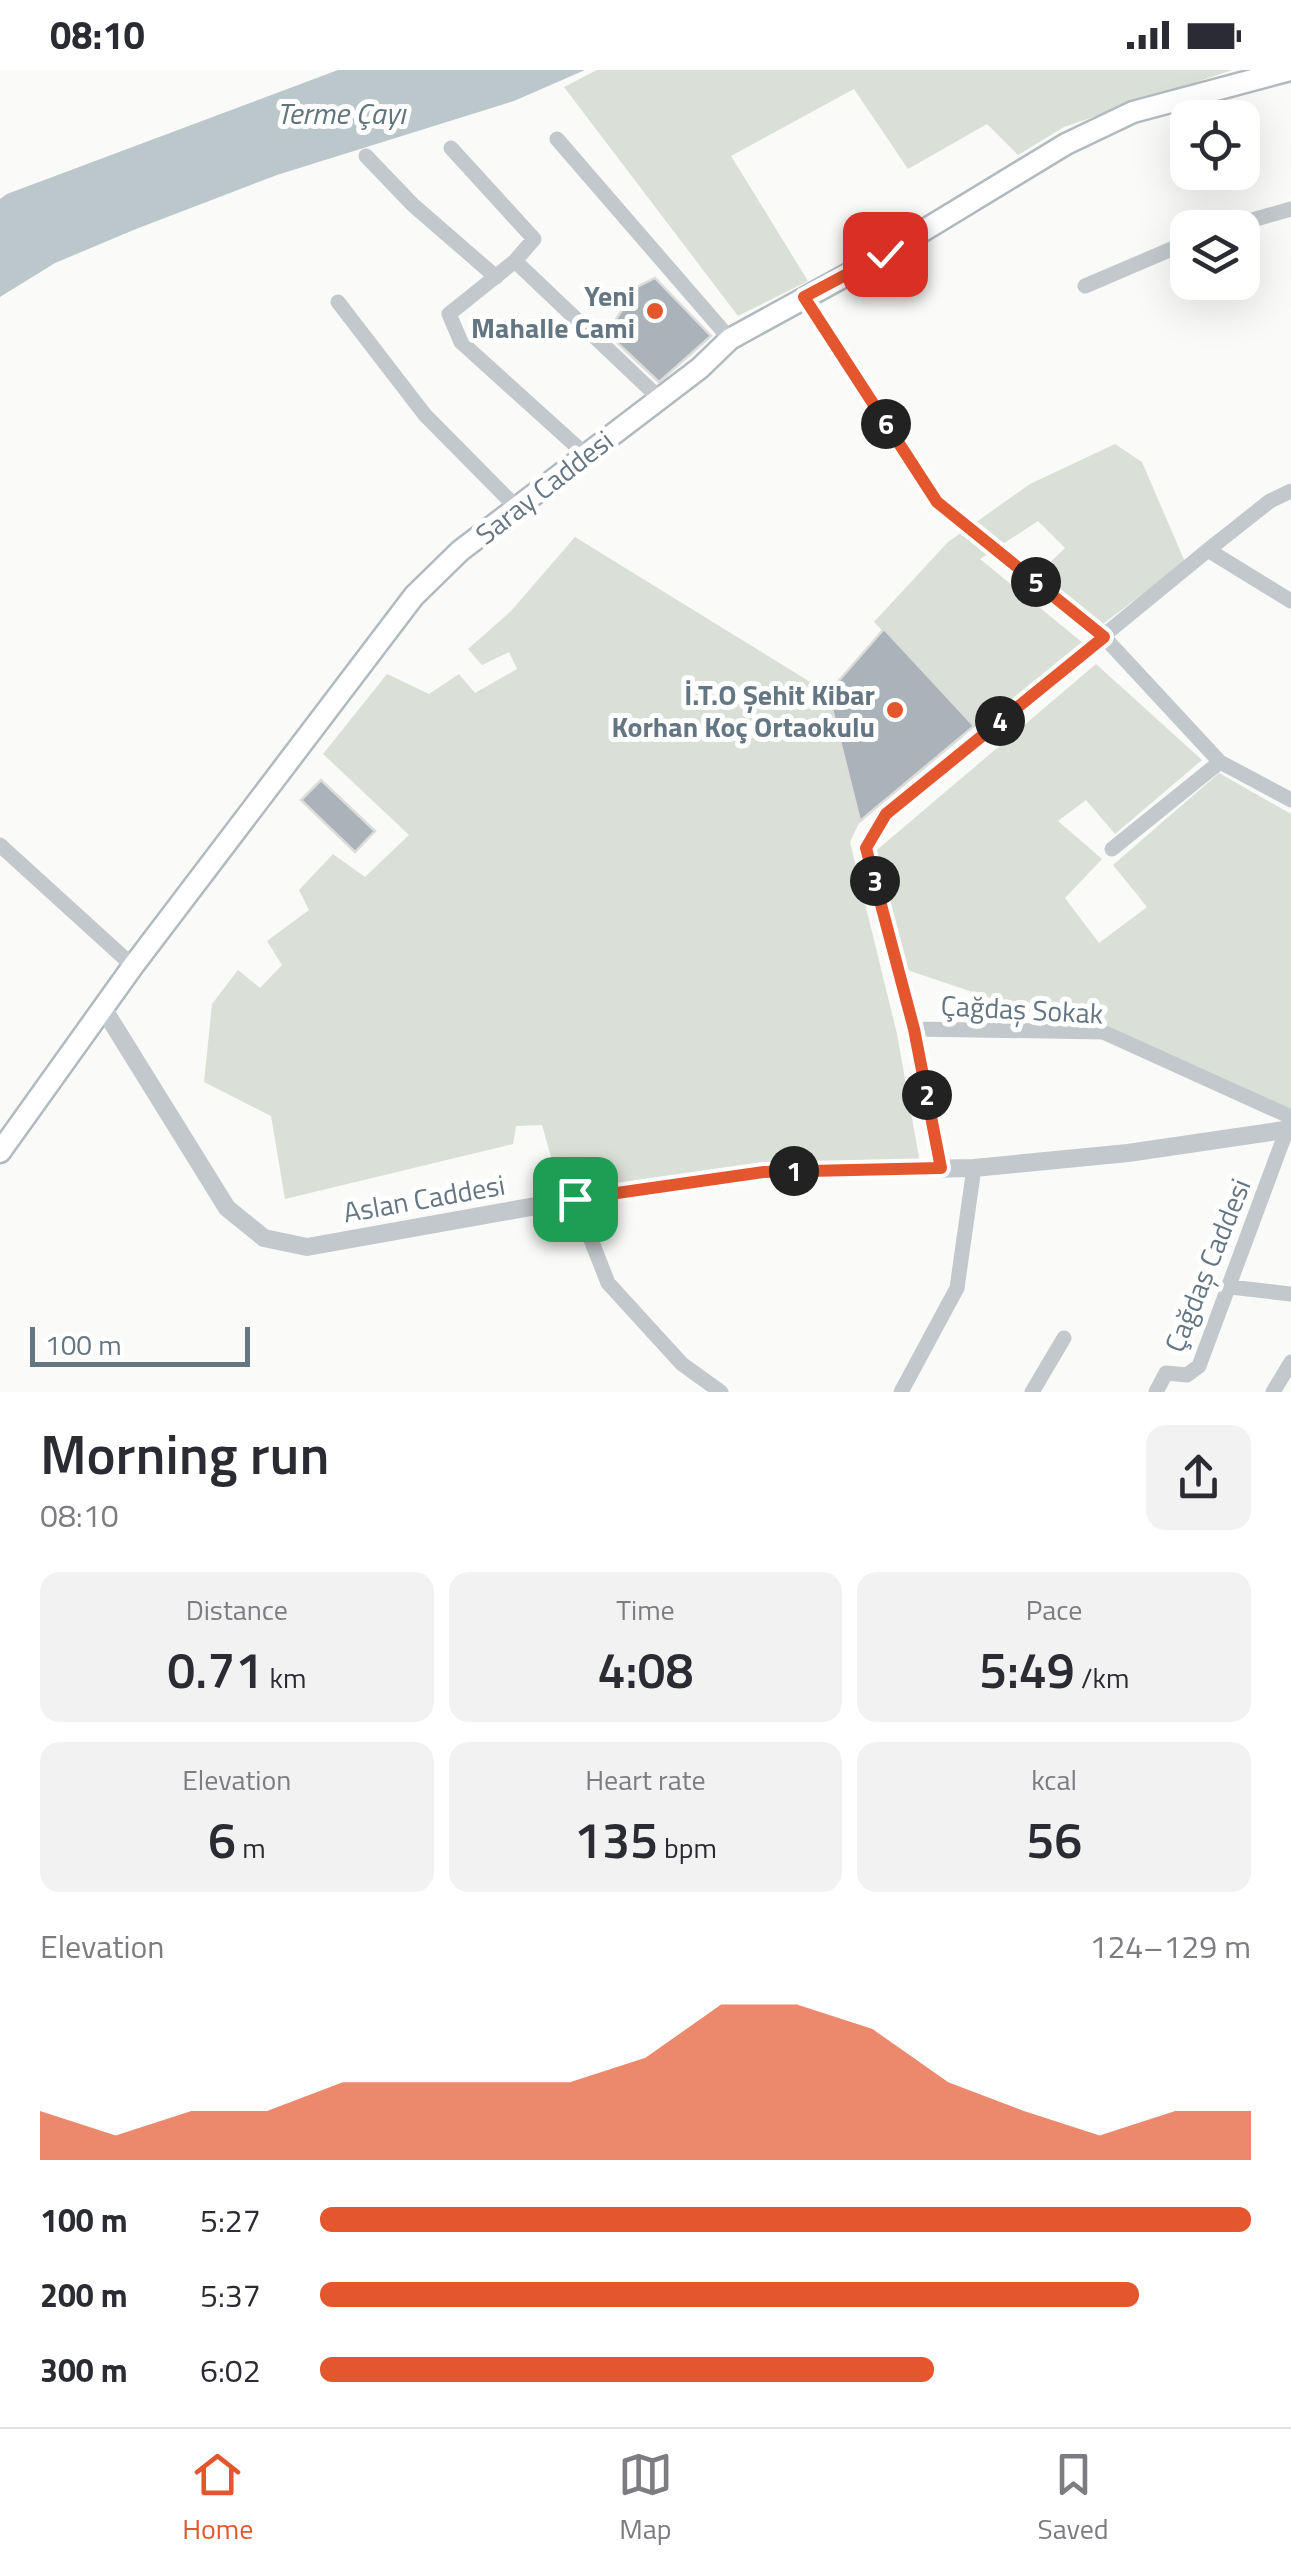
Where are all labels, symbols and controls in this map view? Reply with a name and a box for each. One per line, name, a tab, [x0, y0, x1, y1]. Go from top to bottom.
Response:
text: 08:10	[50, 6, 145, 64]
water label: Terme Çayı	[277, 90, 407, 136]
map controls	[1170, 100, 1260, 300]
button: locate	[1170, 100, 1260, 190]
button: layers	[1170, 210, 1260, 300]
pin	[843, 212, 928, 297]
icon: check	[858, 227, 913, 282]
place label: Yeni Mahalle Cami	[471, 274, 635, 349]
marker: Yeni Mahalle Cami	[644, 300, 666, 322]
pin: 6	[861, 399, 911, 449]
text: 6	[878, 402, 894, 445]
street label: Saray Caddesi	[466, 419, 622, 555]
pin: 5	[1011, 557, 1061, 607]
text: 5	[1028, 560, 1044, 603]
place label: İ.T.O Şehit Kibar Korhan Koç Ortaokulu	[611, 673, 875, 748]
pin: 4	[975, 696, 1025, 746]
marker: İ.T.O Şehit Kibar Korhan Koç Ortaokulu	[884, 699, 906, 721]
text: 4	[992, 699, 1008, 742]
pin: 3	[850, 856, 900, 906]
text: 3	[867, 859, 883, 902]
street label: Çağdaş Sokak	[940, 983, 1104, 1035]
pin: 2	[902, 1070, 952, 1120]
text: 2	[919, 1073, 935, 1116]
pin: 1	[769, 1146, 819, 1196]
text: 1	[786, 1149, 802, 1192]
pin	[533, 1157, 618, 1242]
street label: Aslan Caddesi	[340, 1163, 508, 1233]
icon: arrive	[548, 1172, 603, 1227]
street label: Çağdaş Caddesi	[1153, 1172, 1261, 1358]
scale bar	[30, 1322, 250, 1366]
text: 100 m	[45, 1323, 122, 1366]
text: Morning run	[40, 1412, 329, 1495]
button: share	[1146, 1425, 1251, 1530]
text: 08:10	[40, 1491, 119, 1539]
text: Distance	[186, 1588, 288, 1631]
text: Time	[616, 1588, 675, 1631]
text: Pace	[1026, 1588, 1083, 1631]
text: 0.71	[167, 1631, 263, 1707]
text: 4:08	[598, 1631, 693, 1707]
text: 5:49	[979, 1631, 1075, 1707]
text: km	[263, 1656, 306, 1699]
text: /km	[1075, 1656, 1129, 1699]
text: Elevation	[182, 1758, 291, 1801]
text: Heart rate	[585, 1758, 706, 1801]
text: kcal	[1031, 1758, 1077, 1801]
text: 6	[208, 1801, 236, 1877]
text: 135	[574, 1801, 658, 1877]
text: 56	[1026, 1801, 1082, 1877]
text: m	[236, 1826, 266, 1869]
text: bpm	[658, 1826, 717, 1869]
text: Elevation	[40, 1922, 164, 1970]
text: 124–129 m	[1089, 1922, 1251, 1970]
text: 100 m	[40, 2196, 128, 2244]
text: 5:27	[200, 2196, 261, 2244]
text: 200 m	[40, 2271, 128, 2319]
text: 5:37	[200, 2271, 261, 2319]
text: 300 m	[40, 2346, 128, 2394]
text: 6:02	[200, 2346, 261, 2394]
tab: Home	[182, 2447, 253, 2550]
tab: Map	[618, 2447, 673, 2550]
tab: Saved	[1037, 2447, 1109, 2550]

